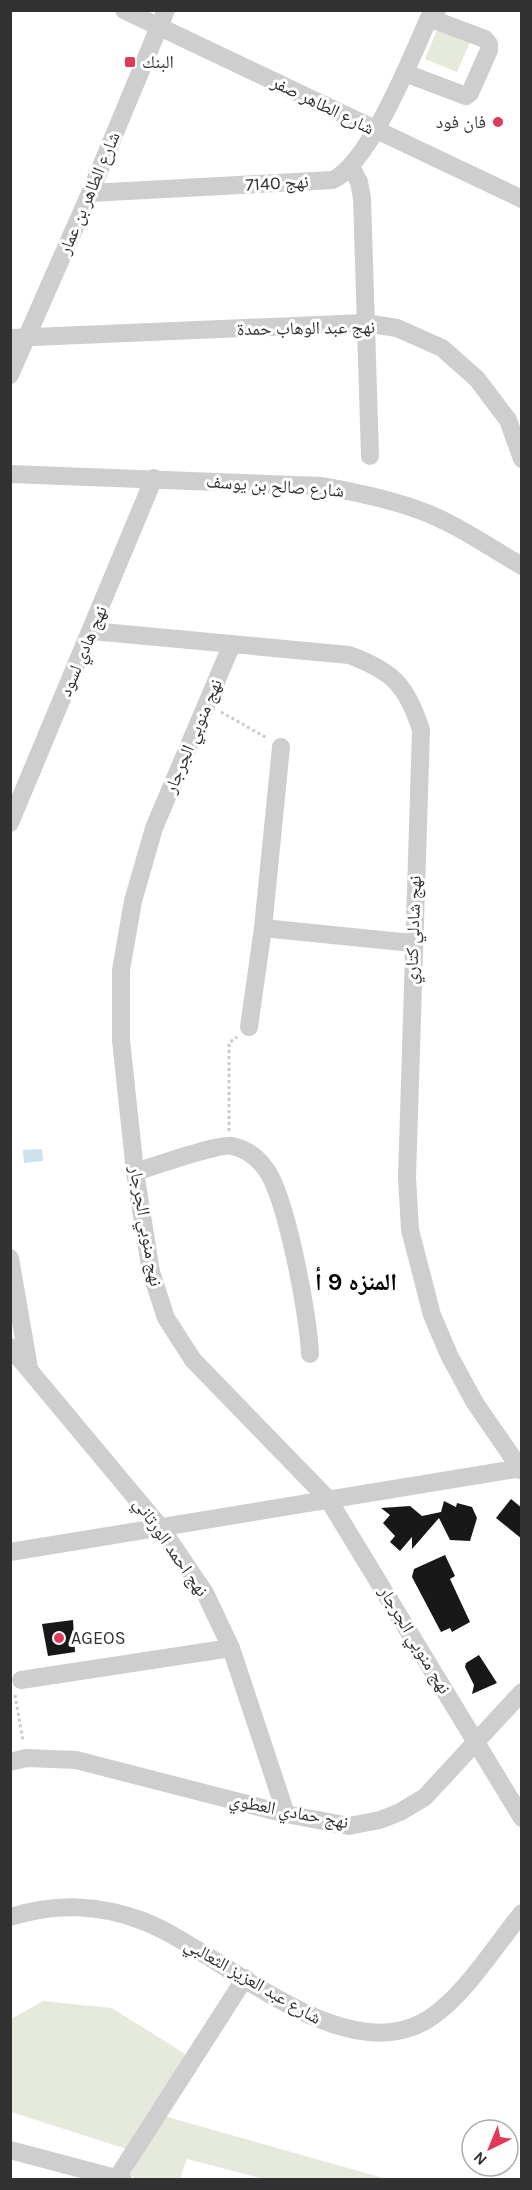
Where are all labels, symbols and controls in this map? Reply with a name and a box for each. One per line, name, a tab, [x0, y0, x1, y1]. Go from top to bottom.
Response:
place label: البنك	[142, 51, 174, 73]
marker: البنك	[123, 55, 137, 69]
street label: شارع الطاهر صفر	[267, 70, 378, 139]
place label: فان فود	[436, 111, 486, 133]
marker: فان فود	[491, 115, 505, 129]
street label: شارع الطاهر بن عمار	[53, 128, 125, 258]
street label: نهج 7140	[245, 170, 309, 197]
street label: نهج عبد الوهاب حمدة	[237, 316, 375, 341]
street label: شارع صالح بن يوسف	[205, 470, 345, 503]
street label: نهج هادي لسود	[54, 602, 115, 701]
street label: نهج منوبي الجرجار	[159, 676, 230, 799]
street label: نهج شادلي كتاري	[400, 875, 429, 985]
street label: نهج منوبي الجرجار	[121, 1163, 167, 1289]
district label: المنزه 9 أ	[315, 1266, 397, 1296]
street label: نهج احمد الورتاني	[126, 1493, 213, 1603]
street label: نهج منوبي الجرجار	[371, 1581, 456, 1700]
place label: AGEOS	[71, 1627, 126, 1649]
marker: AGEOS	[52, 1631, 66, 1645]
street label: نهج حمادي العطوي	[227, 1789, 350, 1837]
street label: شارع عبد العزيز الثعالبي	[179, 1933, 325, 2032]
north arrow	[460, 2118, 520, 2178]
text: N	[469, 2148, 491, 2169]

